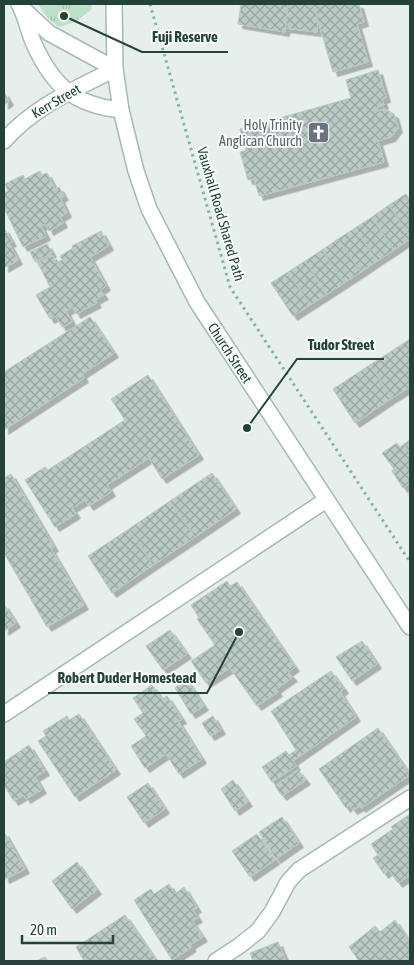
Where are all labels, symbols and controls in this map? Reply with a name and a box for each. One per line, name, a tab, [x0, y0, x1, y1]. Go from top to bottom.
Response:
callout: Fuji Reserve	[142, 22, 228, 52]
text: Fuji Reserve	[152, 28, 218, 45]
street label: Kerr Street	[29, 81, 83, 121]
place label: Holy Trinity Anglican Church	[219, 117, 302, 149]
church icon: Holy Trinity Anglican Church	[306, 121, 330, 145]
street label: Vauxhall Road Shared Path	[194, 145, 248, 283]
street label: Church Street	[205, 320, 255, 386]
callout: Tudor Street	[297, 329, 384, 359]
text: Tudor Street	[308, 336, 375, 353]
callout: Robert Duder Homestead	[48, 663, 207, 693]
text: Robert Duder Homestead	[58, 669, 196, 686]
scale bar	[22, 912, 114, 944]
text: 20 m	[30, 921, 57, 938]

